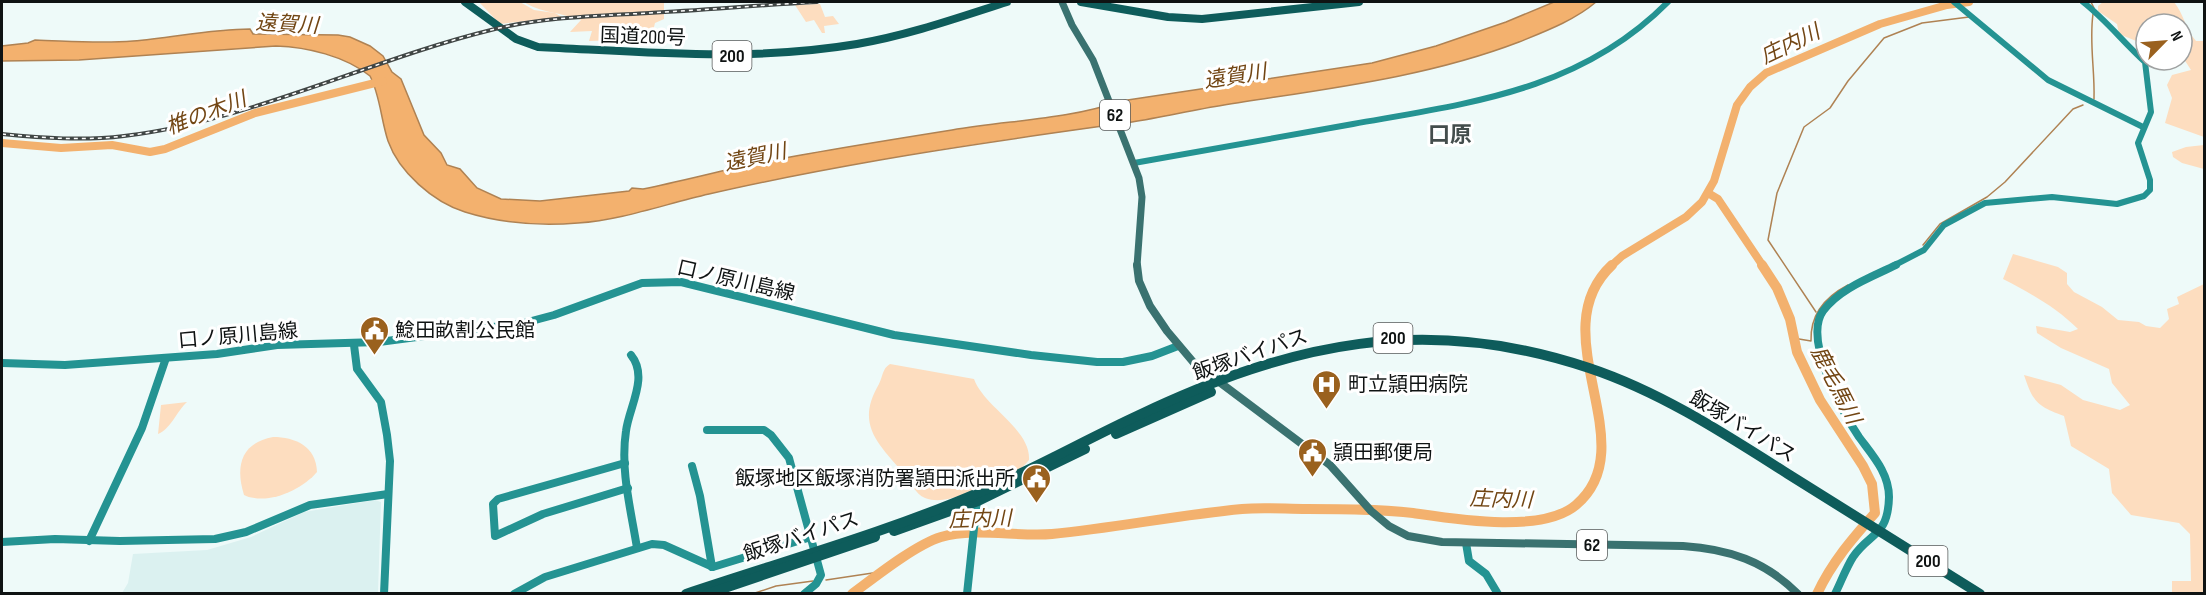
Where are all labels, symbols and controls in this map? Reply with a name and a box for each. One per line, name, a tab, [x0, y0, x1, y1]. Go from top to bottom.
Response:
water label: 遠賀川	[255, 10, 321, 39]
north arrow	[2134, 12, 2194, 72]
water label: 庄内川	[1756, 19, 1826, 69]
street label: 国道200号	[600, 24, 686, 50]
text: N	[2166, 28, 2187, 44]
road number: 200	[712, 41, 752, 71]
water label: 遠賀川	[1202, 59, 1270, 94]
water label: 椎の木川	[162, 86, 252, 140]
road number: 62	[1100, 100, 1130, 130]
district label: 口原	[1428, 122, 1472, 149]
water label: 遠賀川	[722, 138, 790, 176]
street label: 口ノ原川島線	[675, 256, 797, 306]
public building icon: 鯰田畝割公民館	[358, 314, 390, 356]
street label: 口ノ原川島線	[177, 319, 299, 353]
place label: 鯰田畝割公民館	[395, 319, 535, 343]
road number: 200	[1374, 323, 1412, 353]
street label: 飯塚バイパス	[1190, 324, 1311, 386]
water label: 鹿毛馬川	[1805, 342, 1867, 430]
hospital icon: 町立頴田病院	[1311, 368, 1343, 410]
place label: 町立頴田病院	[1348, 373, 1468, 397]
street label: 飯塚バイパス	[1685, 386, 1800, 468]
public building icon: 頴田郵便局	[1296, 436, 1328, 478]
place label: 頴田郵便局	[1333, 441, 1433, 465]
public building icon: 飯塚地区飯塚消防署頴田派出所	[1020, 462, 1052, 504]
place label: 飯塚地区飯塚消防署頴田派出所	[735, 467, 1015, 491]
water label: 庄内川	[1469, 486, 1535, 513]
water label: 庄内川	[948, 506, 1014, 533]
street label: 飯塚バイパス	[741, 507, 862, 567]
road number: 62	[1577, 530, 1607, 560]
road number: 200	[1908, 546, 1948, 576]

